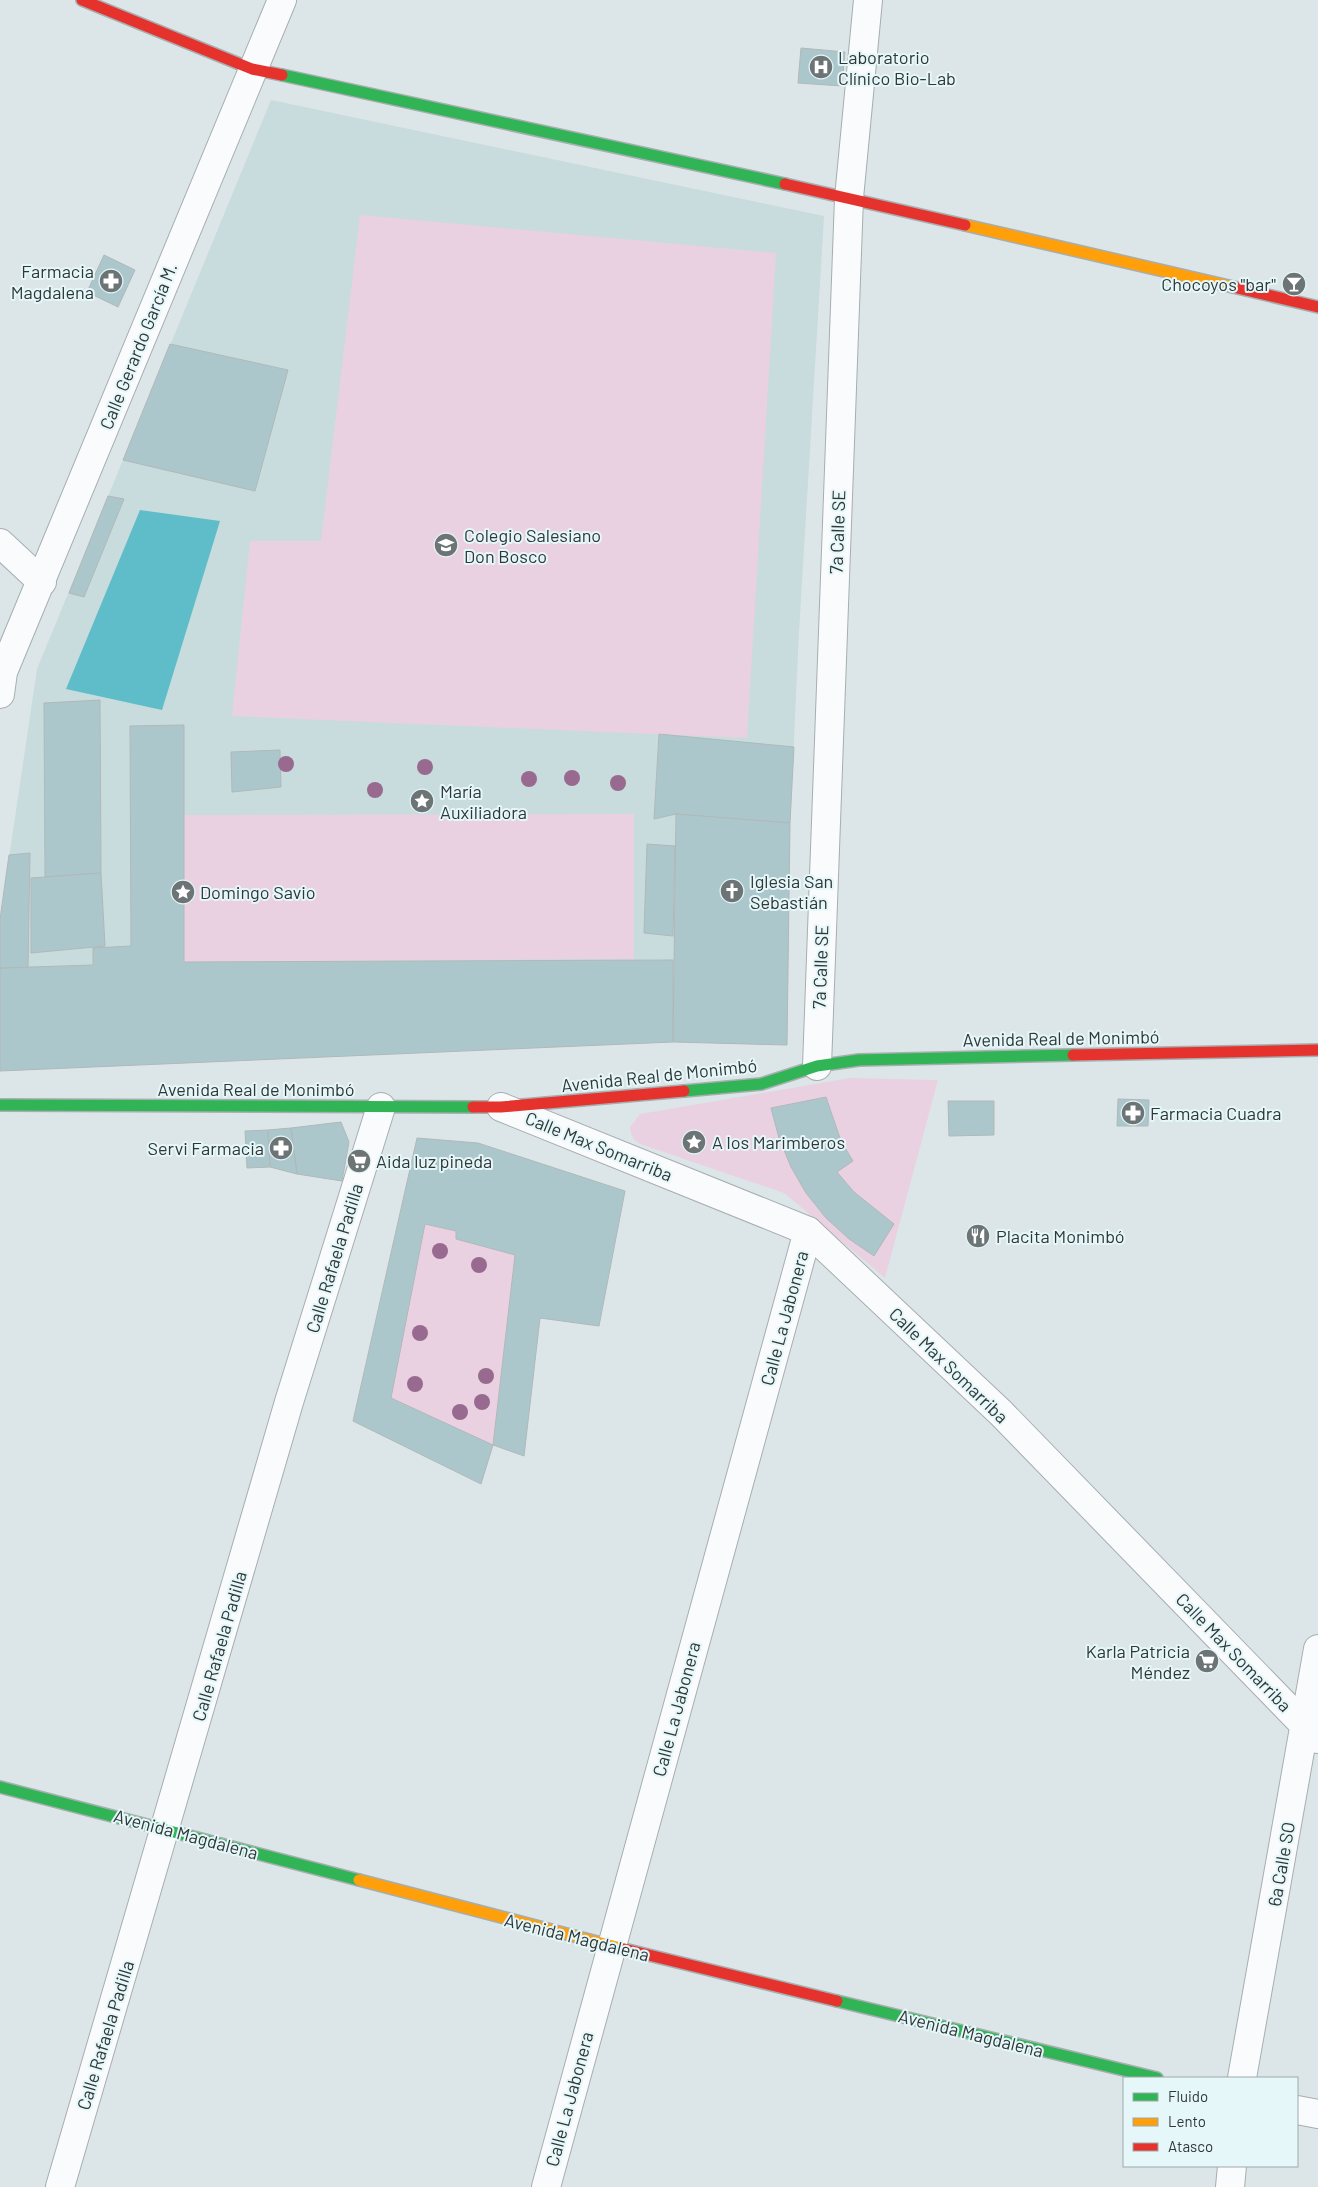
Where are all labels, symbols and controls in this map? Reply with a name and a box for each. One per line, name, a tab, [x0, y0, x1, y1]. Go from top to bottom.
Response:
place label: Laboratorio Clínico Bio-Lab	[838, 46, 956, 89]
hospital icon: Laboratorio Clínico Bio-Lab	[808, 54, 834, 80]
street label: Calle Gerardo García M.	[94, 259, 182, 433]
place label: Farmacia Magdalena	[11, 260, 94, 303]
pharmacy icon: Farmacia Magdalena	[98, 268, 124, 294]
bar icon: Chocoyos "bar"	[1281, 271, 1307, 297]
place label: Chocoyos "bar"	[1161, 273, 1276, 295]
street label: 7a Calle SE	[825, 490, 849, 574]
place label: Colegio Salesiano Don Bosco	[464, 524, 601, 567]
school or university icon: Colegio Salesiano Don Bosco	[433, 532, 459, 558]
place label: María Auxiliadora	[440, 780, 527, 823]
place icon: María Auxiliadora	[409, 788, 435, 814]
place label: Iglesia San Sebastián	[750, 870, 833, 913]
church icon: Iglesia San Sebastián	[719, 878, 745, 904]
place icon: Domingo Savio	[170, 879, 196, 905]
place label: Domingo Savio	[200, 881, 316, 903]
street label: 7a Calle SE	[808, 925, 832, 1009]
street label: Avenida Real de Monimbó	[962, 1025, 1160, 1051]
street label: Avenida Real de Monimbó	[560, 1054, 758, 1096]
street label: Avenida Real de Monimbó	[158, 1078, 354, 1100]
pharmacy icon: Farmacia Cuadra	[1120, 1100, 1146, 1126]
place label: Farmacia Cuadra	[1150, 1102, 1282, 1124]
street label: Calle Max Somarriba	[522, 1106, 676, 1186]
place icon: A los Marimberos	[681, 1129, 707, 1155]
place label: A los Marimberos	[712, 1131, 845, 1153]
pharmacy icon: Servi Farmacia	[268, 1135, 294, 1161]
place label: Servi Farmacia	[147, 1137, 264, 1159]
supermarket icon: Aida luz pineda	[346, 1148, 372, 1174]
place label: Aida luz pineda	[376, 1150, 492, 1172]
street label: Calle Rafaela Padilla	[301, 1181, 367, 1335]
restaurant icon: Placita Monimbó	[965, 1223, 991, 1249]
place label: Placita Monimbó	[996, 1225, 1124, 1247]
street label: Calle La Jabonera	[755, 1248, 813, 1388]
street label: Calle Max Somarriba	[885, 1303, 1013, 1427]
street label: Calle Rafaela Padilla	[187, 1568, 251, 1724]
street label: Calle Max Somarriba	[1172, 1588, 1296, 1716]
street label: Calle La Jabonera	[647, 1639, 705, 1779]
place label: Karla Patricia Méndez	[1086, 1640, 1190, 1683]
supermarket icon: Karla Patricia Méndez	[1194, 1648, 1220, 1674]
street label: Avenida Magdalena	[111, 1804, 261, 1864]
street label: 6a Calle SO	[1263, 1820, 1299, 1908]
street label: Avenida Magdalena	[502, 1908, 652, 1966]
street label: Calle Rafaela Padilla	[72, 1958, 138, 2112]
street label: Avenida Magdalena	[896, 2004, 1046, 2062]
street label: Calle La Jabonera	[540, 2029, 598, 2169]
legend	[1123, 2077, 1298, 2167]
text: Fluido	[1168, 2087, 1208, 2105]
text: Lento	[1168, 2112, 1206, 2130]
text: Atasco	[1168, 2137, 1213, 2155]

